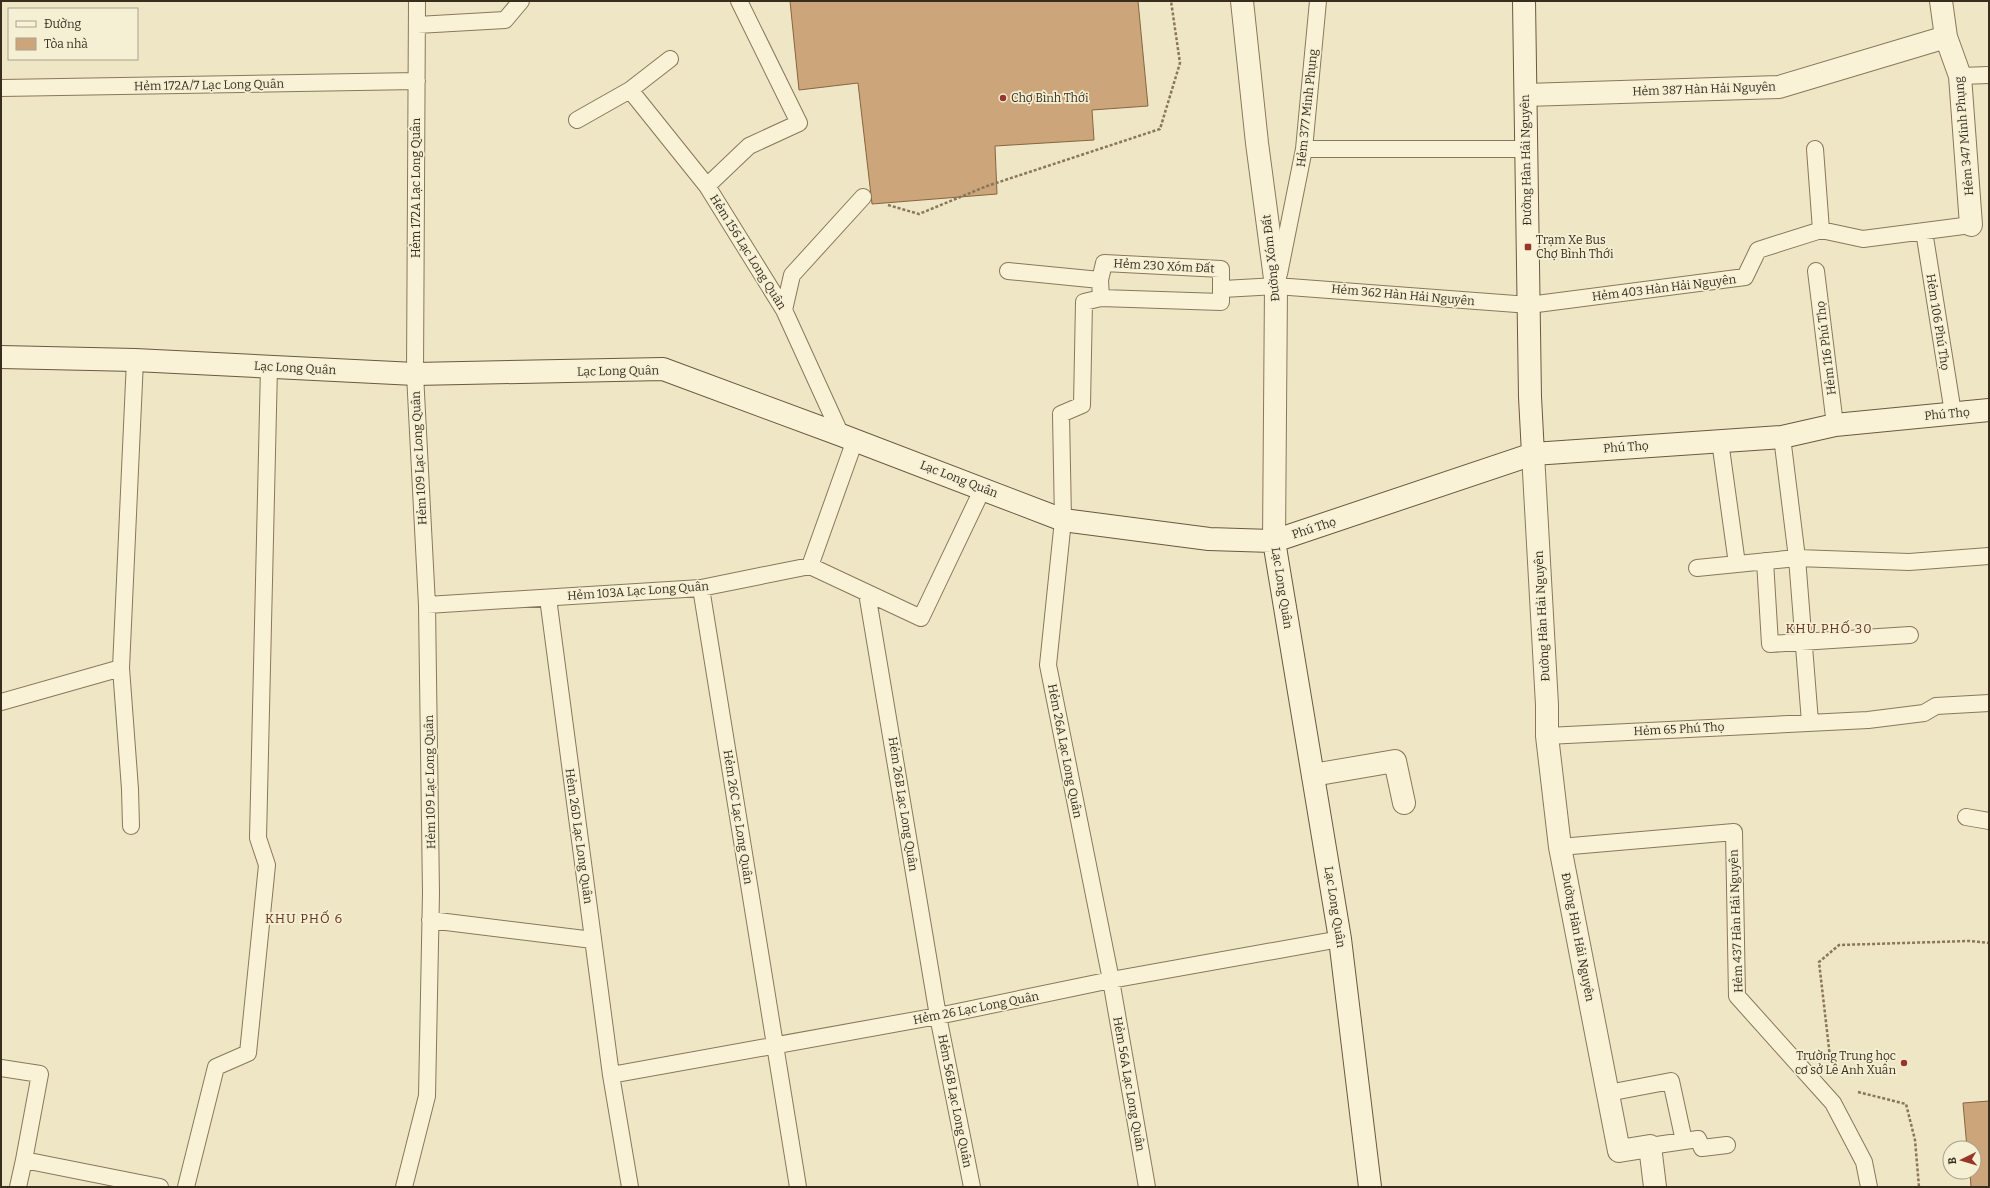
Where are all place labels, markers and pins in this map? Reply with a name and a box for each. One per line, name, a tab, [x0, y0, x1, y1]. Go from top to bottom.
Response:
place label: Chợ Bình Thới	[1011, 91, 1089, 105]
marker: Chợ Bình Thới	[998, 93, 1008, 103]
place label: Trạm Xe Bus Chợ Bình Thới	[1536, 233, 1614, 261]
marker: Trạm Xe Bus Chợ Bình Thới	[1523, 242, 1533, 252]
place label: Trường Trung học cơ sở Lê Anh Xuân	[1795, 1049, 1896, 1077]
marker: Trường Trung học cơ sở Lê Anh Xuân	[1899, 1058, 1909, 1068]

